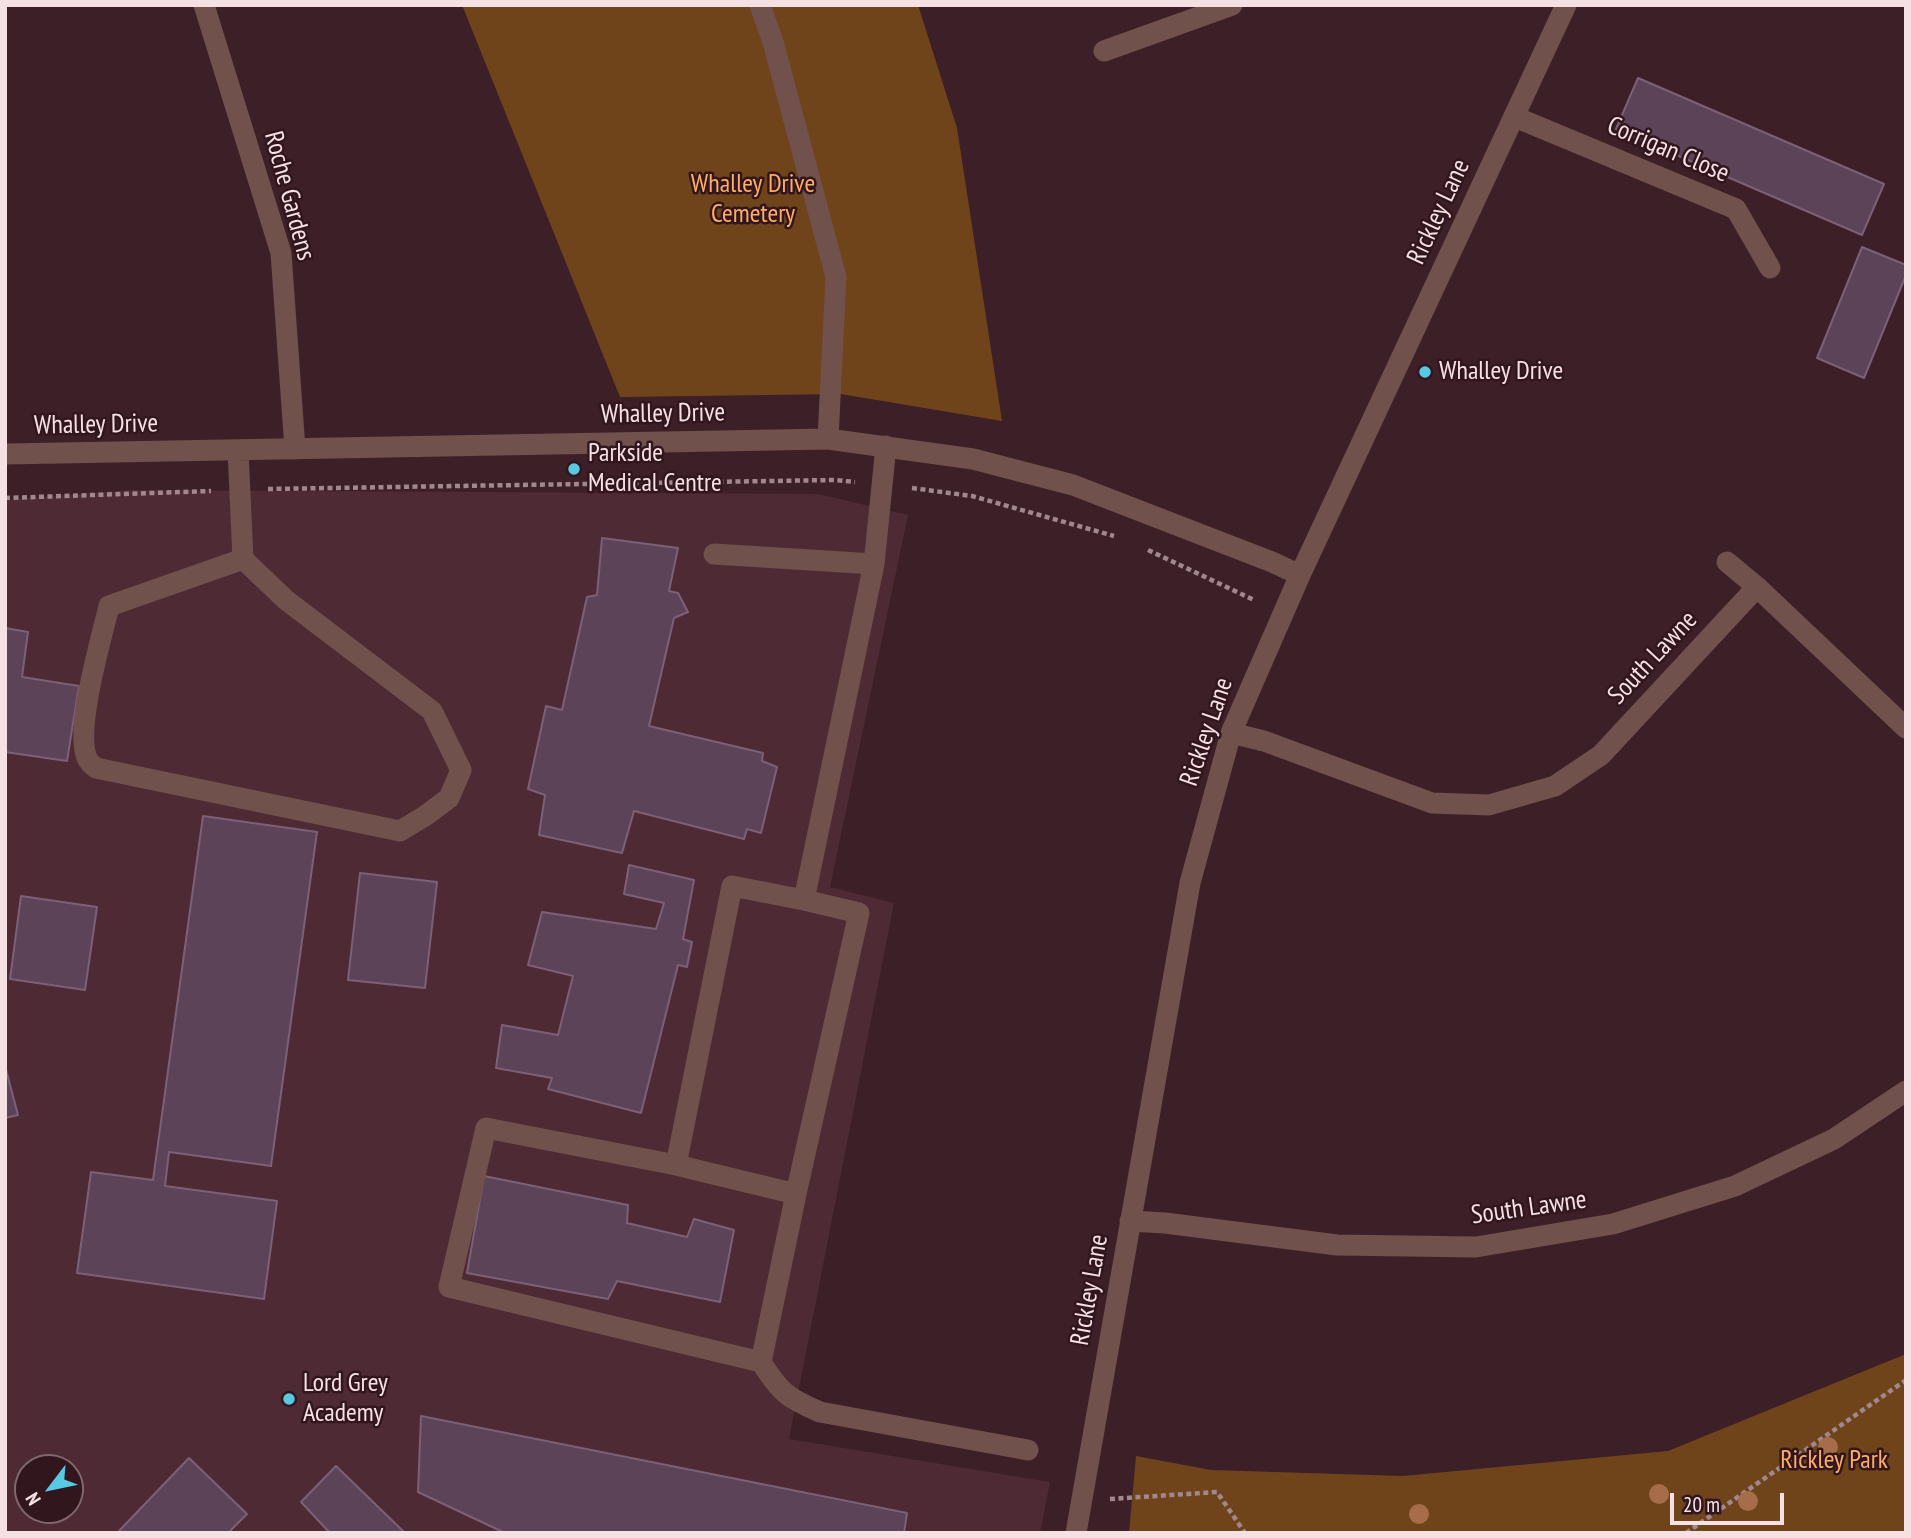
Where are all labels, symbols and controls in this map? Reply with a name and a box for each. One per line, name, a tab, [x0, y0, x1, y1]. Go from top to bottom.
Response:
street label: Corrigan Close	[1602, 110, 1734, 190]
street label: Roche Gardens	[257, 128, 321, 264]
street label: Rickley Lane	[1401, 155, 1477, 269]
park label: Whalley Drive Cemetery	[691, 169, 815, 230]
place label: Whalley Drive	[1439, 356, 1563, 388]
marker: Whalley Drive	[1417, 364, 1433, 380]
street label: Whalley Drive	[601, 397, 725, 431]
street label: Whalley Drive	[34, 408, 158, 442]
place label: Parkside Medical Centre	[588, 438, 722, 500]
marker: Parkside Medical Centre	[566, 461, 582, 477]
street label: South Lawne	[1602, 605, 1704, 711]
street label: Rickley Lane	[1174, 674, 1240, 790]
street label: South Lawne	[1469, 1184, 1589, 1232]
street label: Rickley Lane	[1065, 1232, 1115, 1348]
place label: Lord Grey Academy	[303, 1368, 388, 1430]
marker: Lord Grey Academy	[281, 1391, 297, 1407]
park label: Rickley Park	[1780, 1445, 1888, 1477]
north arrow	[14, 1454, 84, 1524]
scale bar	[1673, 1478, 1787, 1522]
text: N	[20, 1488, 46, 1510]
text: 20 m	[1683, 1491, 1720, 1518]

